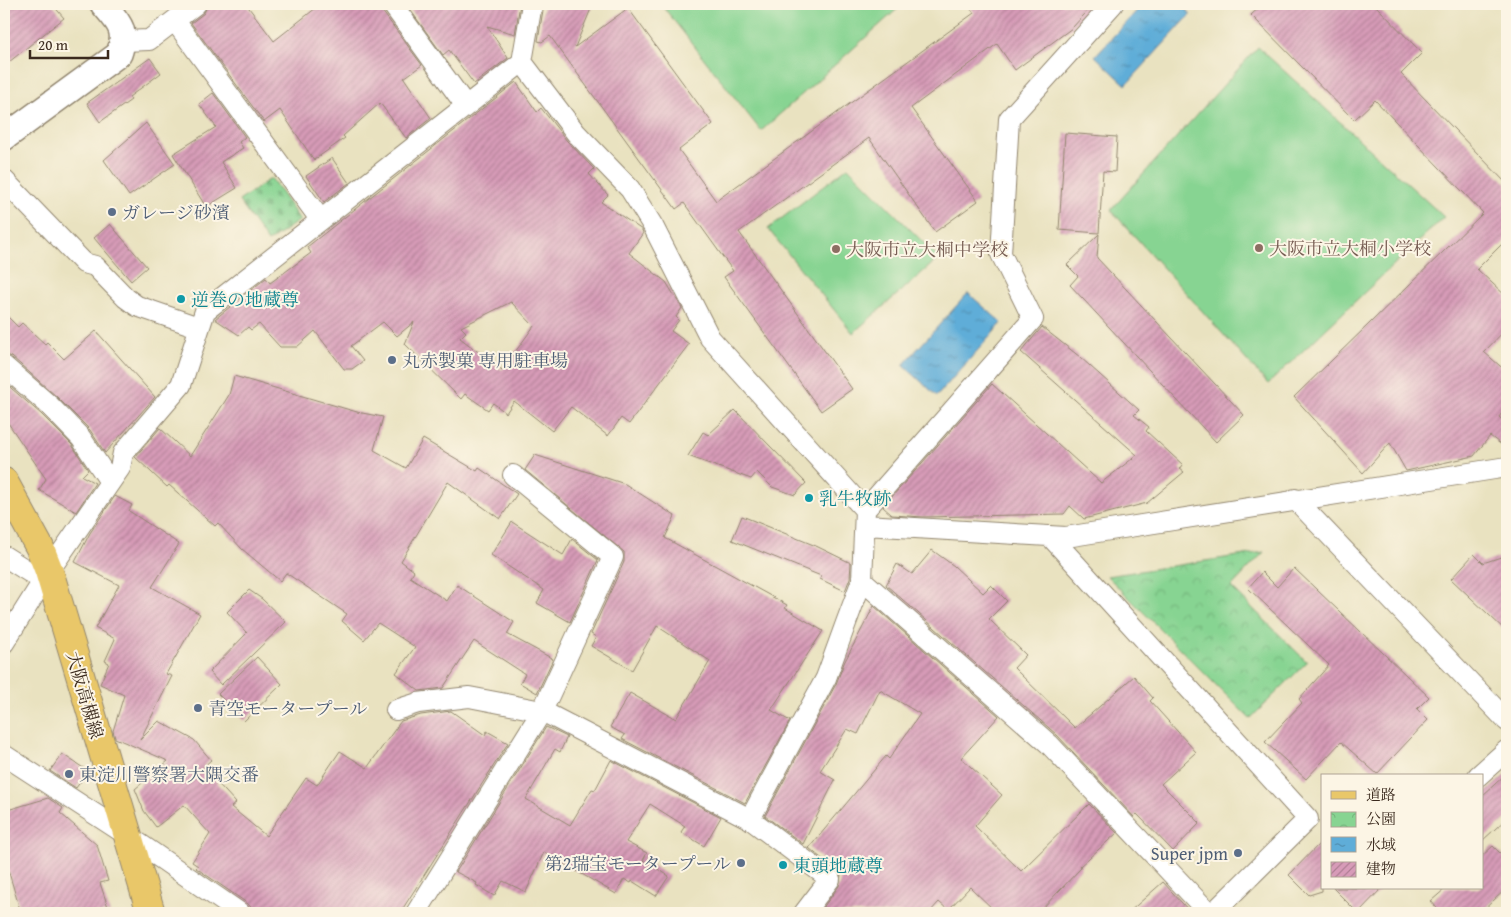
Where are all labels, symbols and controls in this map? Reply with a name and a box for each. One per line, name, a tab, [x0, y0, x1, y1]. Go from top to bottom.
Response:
scale bar	[30, 28, 108, 60]
text: 20 m	[38, 34, 69, 55]
place label: ガレージ砂濱	[122, 199, 230, 226]
marker: ガレージ砂濱	[106, 206, 118, 218]
place label: 大阪市立大桐小学校	[1269, 235, 1431, 262]
place label: 大阪市立大桐中学校	[846, 236, 1008, 263]
marker: 大阪市立大桐小学校	[1253, 242, 1265, 254]
marker: 大阪市立大桐中学校	[830, 243, 842, 255]
place label: 逆巻の地蔵尊	[191, 286, 299, 313]
marker: 逆巻の地蔵尊	[175, 293, 187, 305]
place label: 丸赤製菓 専用駐車場	[402, 347, 568, 374]
marker: 丸赤製菓 専用駐車場	[386, 354, 398, 366]
place label: 乳牛牧跡	[819, 485, 891, 512]
marker: 乳牛牧跡	[803, 492, 815, 504]
street label: 大阪高槻線	[60, 648, 110, 742]
place label: 青空モータープール	[208, 695, 367, 722]
marker: 青空モータープール	[192, 702, 204, 714]
place label: 東淀川警察署大隅交番	[79, 761, 259, 788]
marker: 東淀川警察署大隅交番	[63, 768, 75, 780]
legend	[1321, 774, 1484, 890]
text: 道路	[1366, 784, 1396, 805]
text: 公園	[1366, 808, 1396, 829]
text: 水域	[1366, 834, 1396, 855]
place label: Super jpm	[1151, 840, 1228, 867]
marker: Super jpm	[1232, 847, 1244, 859]
place label: 第2瑞宝モータープール	[545, 850, 731, 877]
place label: 東頭地蔵尊	[793, 852, 883, 879]
marker: 第2瑞宝モータープール	[735, 857, 747, 869]
text: 建物	[1366, 858, 1396, 879]
marker: 東頭地蔵尊	[777, 859, 789, 871]

